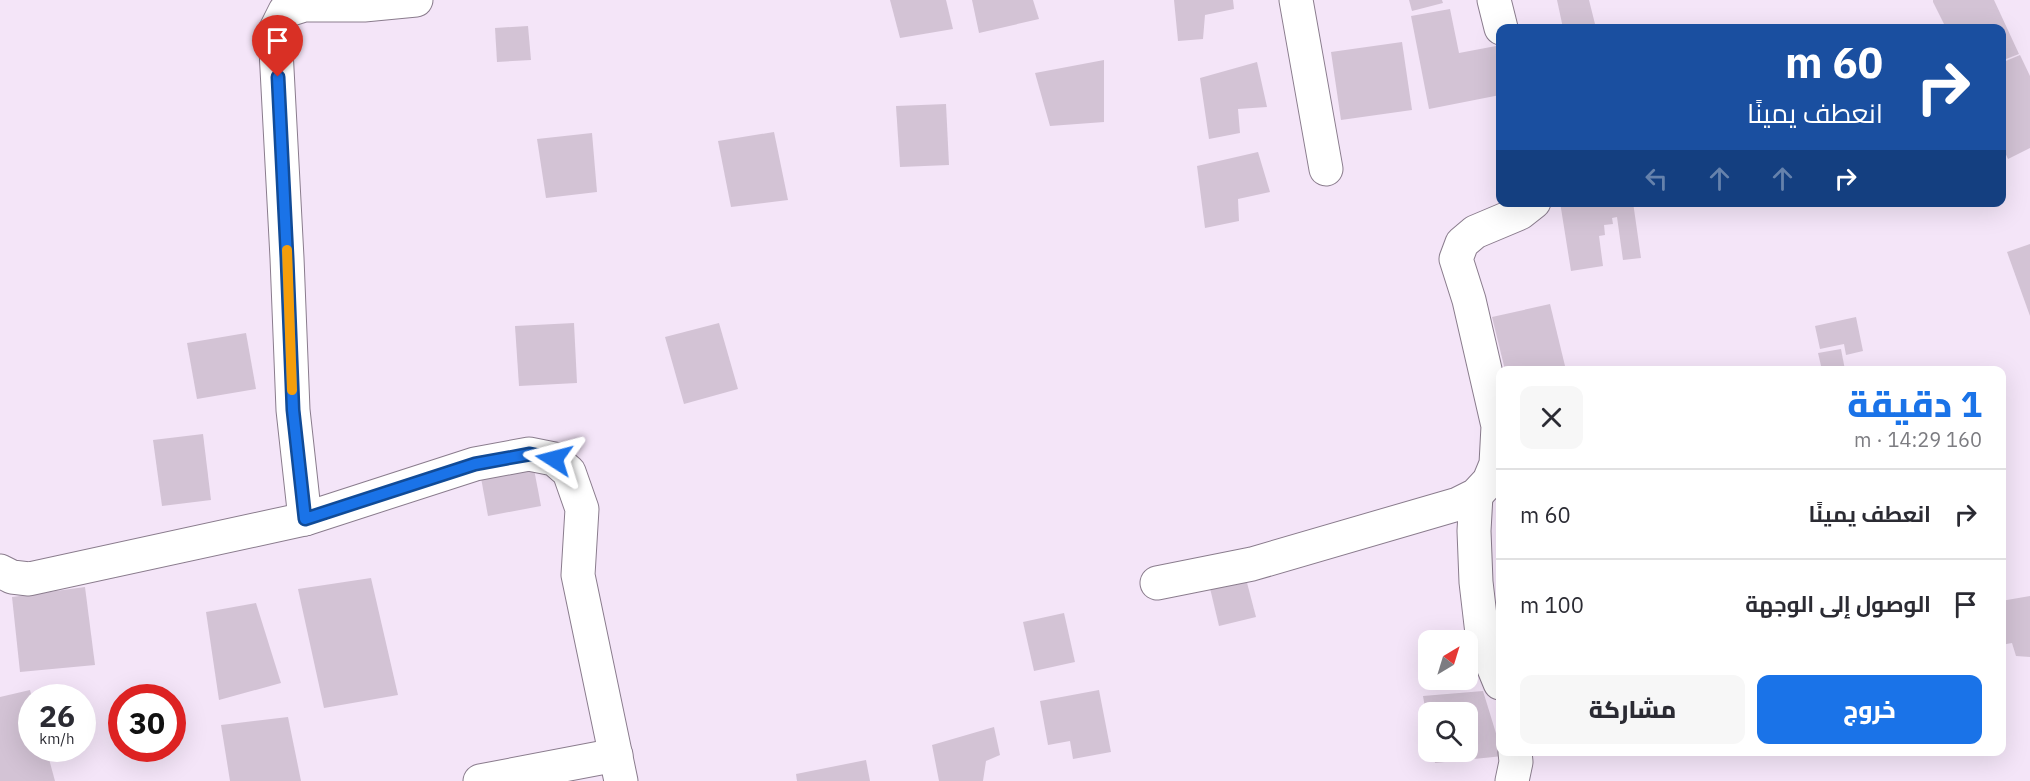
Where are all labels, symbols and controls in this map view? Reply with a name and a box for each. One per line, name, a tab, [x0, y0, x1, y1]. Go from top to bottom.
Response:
pin	[252, 15, 303, 77]
icon: arrive	[261, 24, 294, 57]
text: 60 m	[1785, 35, 1883, 90]
icon: right	[1904, 48, 1982, 126]
text: انعطف يمينًا	[1747, 95, 1883, 130]
icon: left	[1640, 162, 1673, 195]
icon: ahead	[1703, 162, 1736, 195]
icon: ahead	[1766, 162, 1799, 195]
icon: right	[1829, 162, 1862, 195]
text: 1 دقيقة	[1847, 380, 1982, 427]
button: close	[1520, 386, 1583, 449]
text: 160 m · 14:29	[1854, 426, 1982, 453]
position arrow	[522, 427, 586, 491]
icon: right	[1949, 498, 1982, 531]
text: انعطف يمينًا	[1809, 499, 1931, 528]
text: 60 m	[1520, 500, 1571, 529]
icon: arrive	[1949, 588, 1982, 621]
text: الوصول إلى الوجهة	[1745, 589, 1931, 618]
text: 100 m	[1520, 590, 1584, 619]
north arrow	[1418, 630, 1478, 690]
map controls	[1418, 630, 1478, 762]
button: مشاركة	[1520, 675, 1745, 744]
button: خروج	[1757, 675, 1982, 744]
speed limit sign: 30	[108, 684, 186, 762]
text: 26	[39, 696, 75, 735]
button: search	[1418, 702, 1478, 762]
text: km/h	[39, 729, 75, 748]

